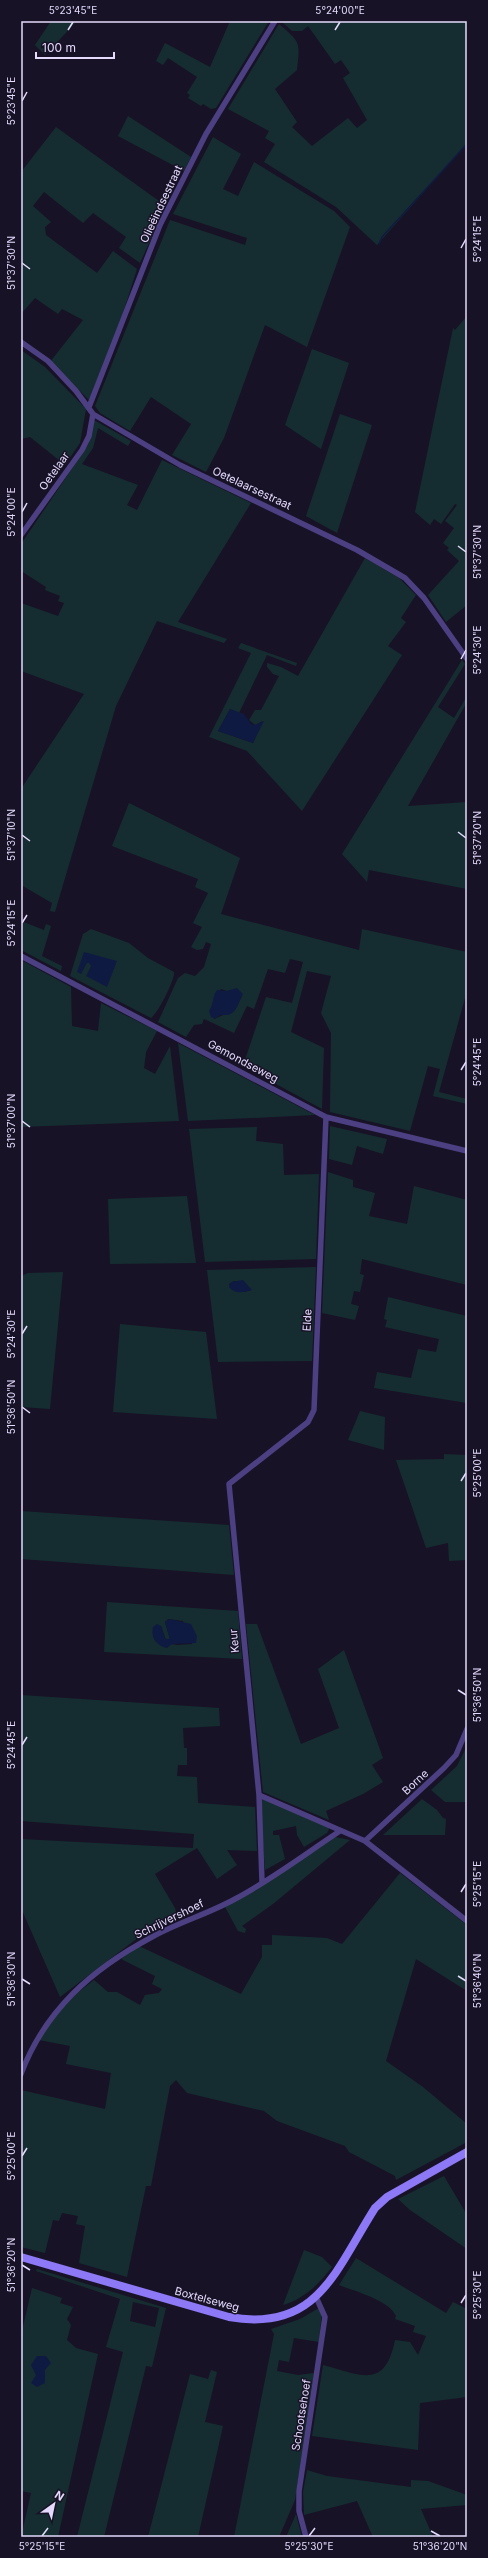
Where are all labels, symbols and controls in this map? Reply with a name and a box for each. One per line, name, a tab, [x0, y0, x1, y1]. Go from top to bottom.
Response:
text: 5°23'45"E	[49, 4, 97, 16]
text: 5°24'00"E	[315, 4, 365, 16]
scale bar	[36, 34, 114, 60]
text: 100 m	[42, 40, 76, 55]
text: 5°23'45"E	[5, 77, 17, 125]
street label: Olieëindsestraat	[137, 163, 185, 245]
text: 5°24'15"E	[471, 216, 483, 262]
text: 51°37'30"N	[5, 236, 17, 290]
street label: Oetelaar	[36, 449, 72, 493]
street label: Oetelaarsestraat	[210, 464, 294, 513]
text: 5°24'00"E	[5, 487, 17, 537]
text: 51°37'30"N	[471, 525, 483, 579]
text: 5°24'30"E	[471, 625, 483, 675]
text: 51°37'10"N	[5, 809, 17, 861]
text: 51°37'20"N	[471, 811, 483, 865]
text: 5°24'15"E	[5, 900, 17, 946]
street label: Gemondseweg	[205, 1036, 281, 1086]
text: 5°24'45"E	[471, 1038, 483, 1086]
text: 51°37'00"N	[5, 1094, 17, 1148]
street label: Elde	[299, 1308, 315, 1332]
text: 5°24'30"E	[5, 1309, 17, 1359]
text: 51°36'50"N	[5, 1380, 17, 1434]
text: 5°25'00"E	[471, 1448, 483, 1498]
street label: Keur	[226, 1628, 242, 1654]
text: 51°36'50"N	[471, 1668, 483, 1722]
text: 5°24'45"E	[5, 1721, 17, 1769]
street label: Borne	[399, 1766, 431, 1798]
text: 5°25'15"E	[471, 1861, 483, 1907]
street label: Schrijvershoef	[132, 1896, 206, 1942]
text: 51°36'30"N	[5, 1952, 17, 2006]
text: 51°36'40"N	[471, 1954, 483, 2008]
text: 5°25'00"E	[5, 2131, 17, 2181]
text: 51°36'20"N	[5, 2238, 17, 2292]
text: 5°25'30"E	[471, 2271, 483, 2319]
street label: Boxtelseweg	[173, 2284, 241, 2314]
street label: Schootsehoef	[288, 2378, 314, 2452]
north arrow	[34, 2484, 74, 2524]
text: N	[52, 2487, 67, 2504]
text: 5°25'15"E	[19, 2540, 65, 2552]
text: 5°25'30"E	[285, 2540, 333, 2552]
text: 51°36'20"N	[413, 2540, 467, 2552]

